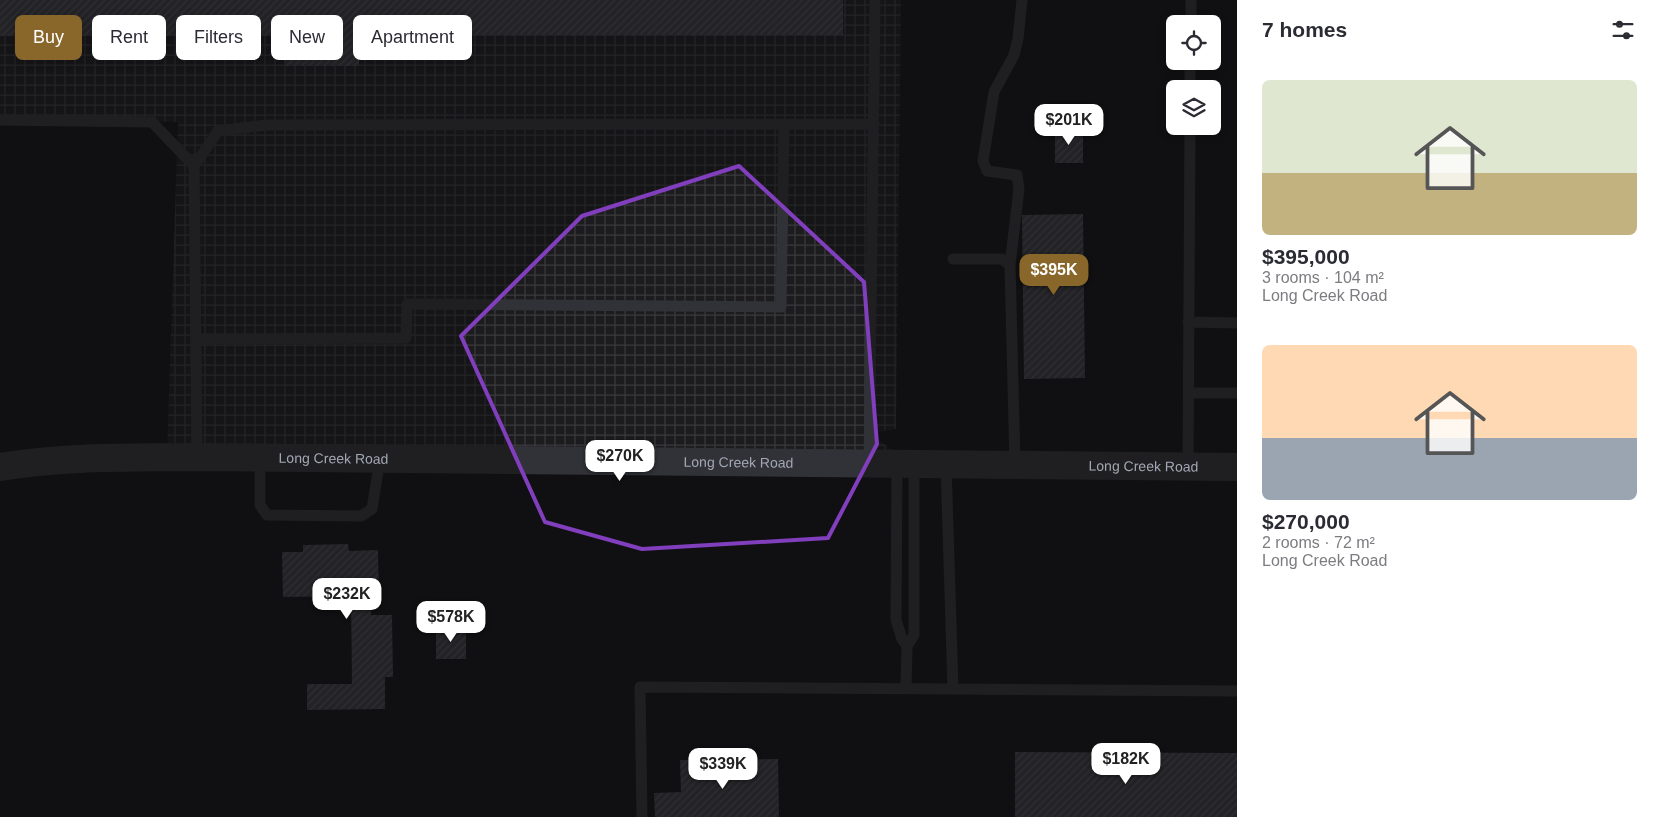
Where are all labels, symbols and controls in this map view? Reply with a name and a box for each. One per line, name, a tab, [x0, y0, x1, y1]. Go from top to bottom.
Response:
chip: Buy	[15, 15, 82, 60]
chip: Rent	[92, 15, 166, 60]
chip: Filters	[176, 15, 261, 60]
chip: New	[271, 15, 343, 60]
chip: Apartment	[353, 15, 472, 60]
map controls	[1166, 15, 1221, 135]
button: locate	[1166, 15, 1221, 70]
icon: filters	[1609, 16, 1637, 44]
text: 7 homes	[1262, 18, 1347, 41]
button: layers	[1166, 80, 1221, 135]
pin: $201K	[1034, 104, 1104, 146]
text: $201K	[1045, 111, 1093, 128]
icon: home	[1405, 113, 1495, 203]
text: $395,000	[1262, 245, 1350, 268]
pin: $395K	[1019, 254, 1089, 296]
text: $395K	[1030, 261, 1078, 278]
text: 3 rooms · 104 m²	[1262, 269, 1384, 286]
text: Long Creek Road	[1262, 287, 1387, 304]
icon: home	[1405, 378, 1495, 468]
pin: $270K	[585, 440, 655, 482]
text: $270K	[596, 447, 644, 464]
street label: Long Creek Road	[279, 450, 389, 467]
street label: Long Creek Road	[683, 454, 794, 471]
street label: Long Creek Road	[1088, 458, 1199, 475]
text: $270,000	[1262, 510, 1350, 533]
text: 2 rooms · 72 m²	[1262, 534, 1375, 551]
text: Long Creek Road	[1262, 552, 1387, 569]
pin: $232K	[312, 578, 382, 620]
text: $232K	[323, 585, 371, 602]
pin: $578K	[416, 600, 486, 643]
text: $578K	[427, 608, 475, 625]
pin: $182K	[1091, 742, 1161, 785]
pin: $339K	[688, 748, 758, 790]
text: $182K	[1102, 750, 1150, 767]
text: $339K	[699, 755, 747, 772]

